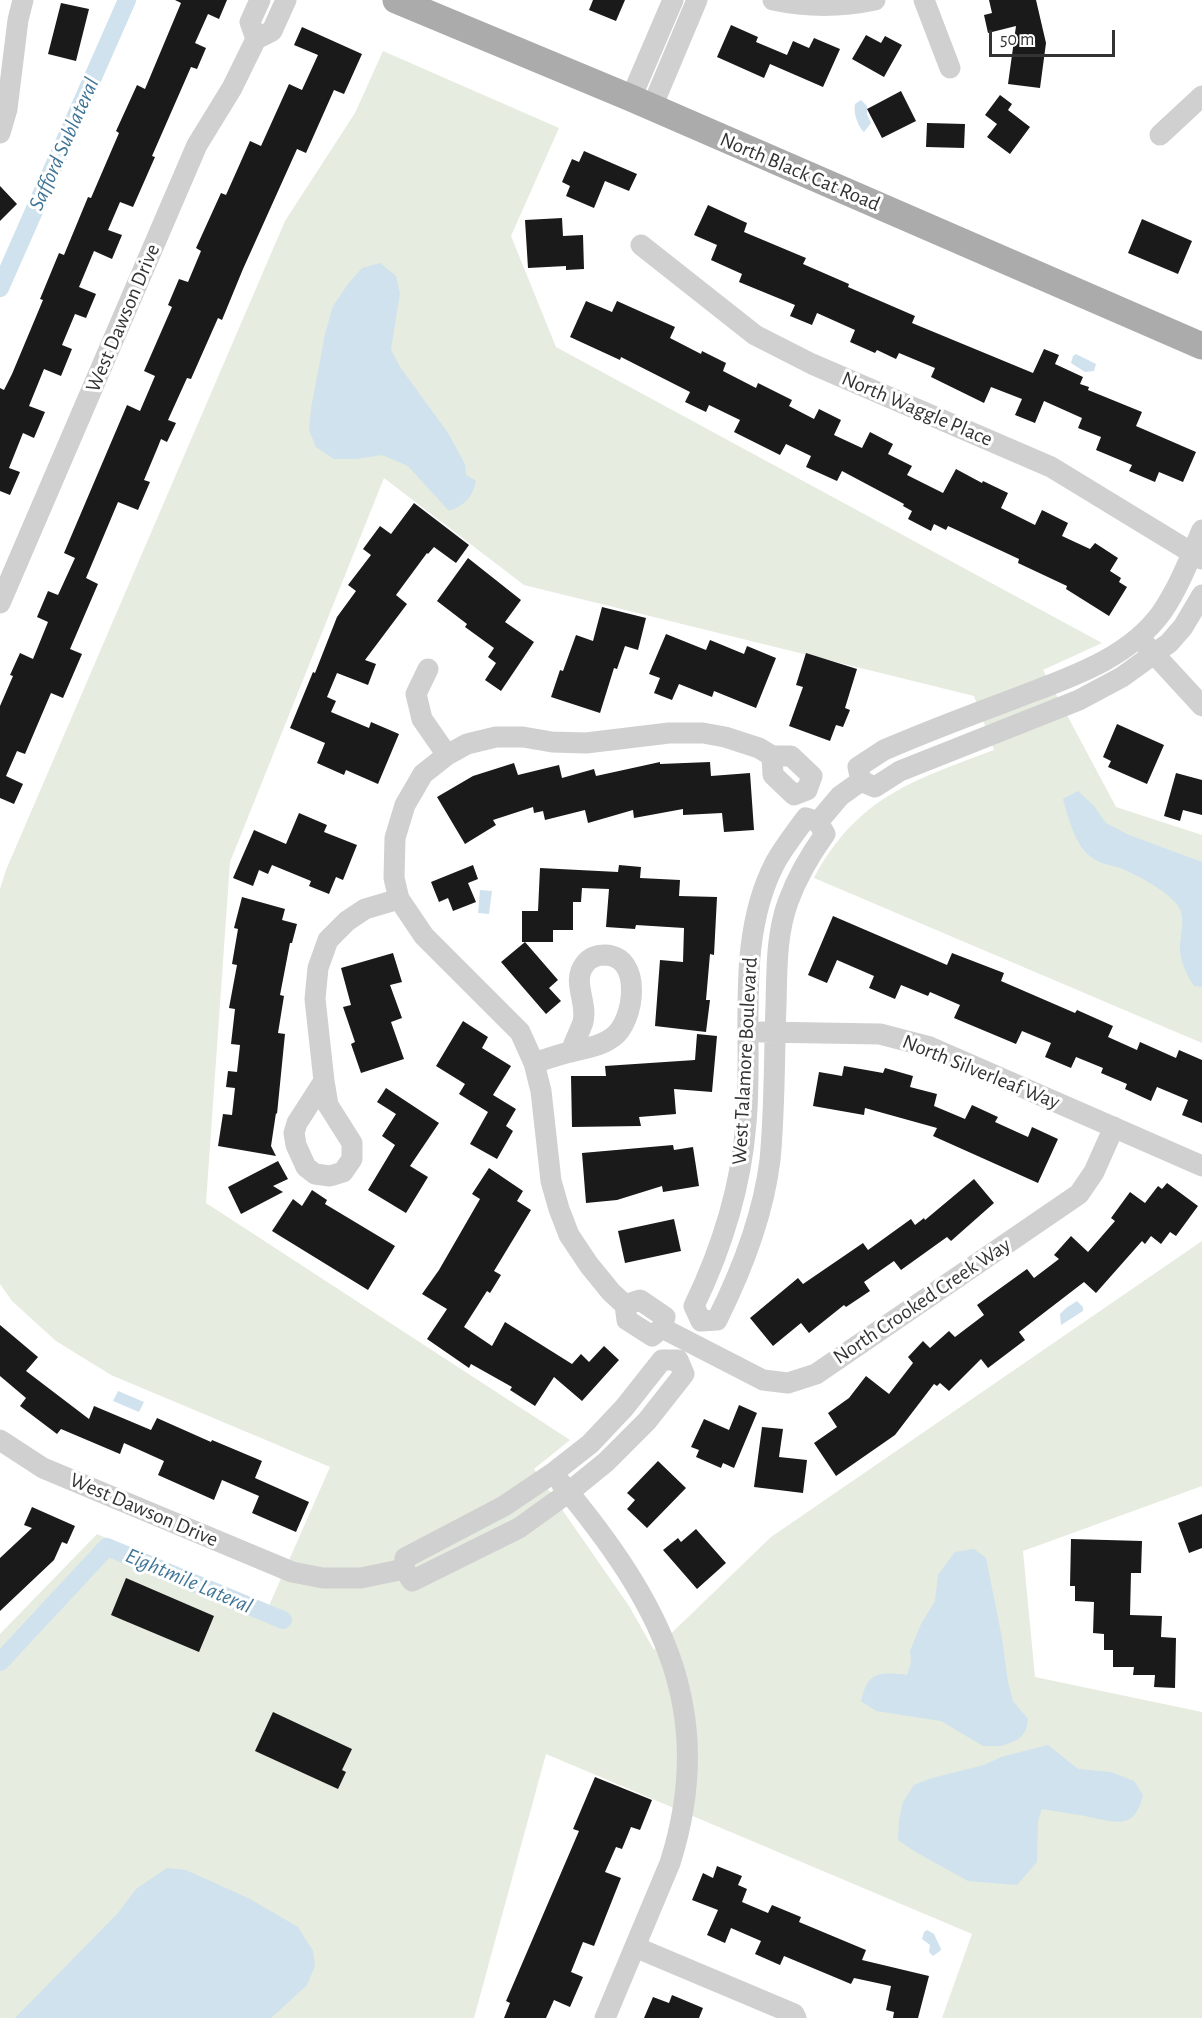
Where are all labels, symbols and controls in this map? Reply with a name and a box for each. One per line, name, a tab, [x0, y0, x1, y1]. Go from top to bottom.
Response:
scale bar	[992, 18, 1118, 56]
text: 50 m	[1000, 31, 1034, 49]
water label: Safford Sublateral	[23, 74, 105, 214]
street label: North Black Cat Road	[716, 127, 884, 217]
street label: West Dawson Drive	[80, 240, 166, 396]
street label: North Waggle Place	[838, 366, 996, 452]
street label: West Talamore Boulevard	[727, 956, 763, 1166]
street label: North Silverleaf Way	[899, 1029, 1063, 1115]
street label: North Crooked Creek Way	[828, 1232, 1016, 1370]
street label: West Dawson Drive	[66, 1467, 222, 1553]
water label: Eightmile Lateral	[121, 1542, 257, 1620]

